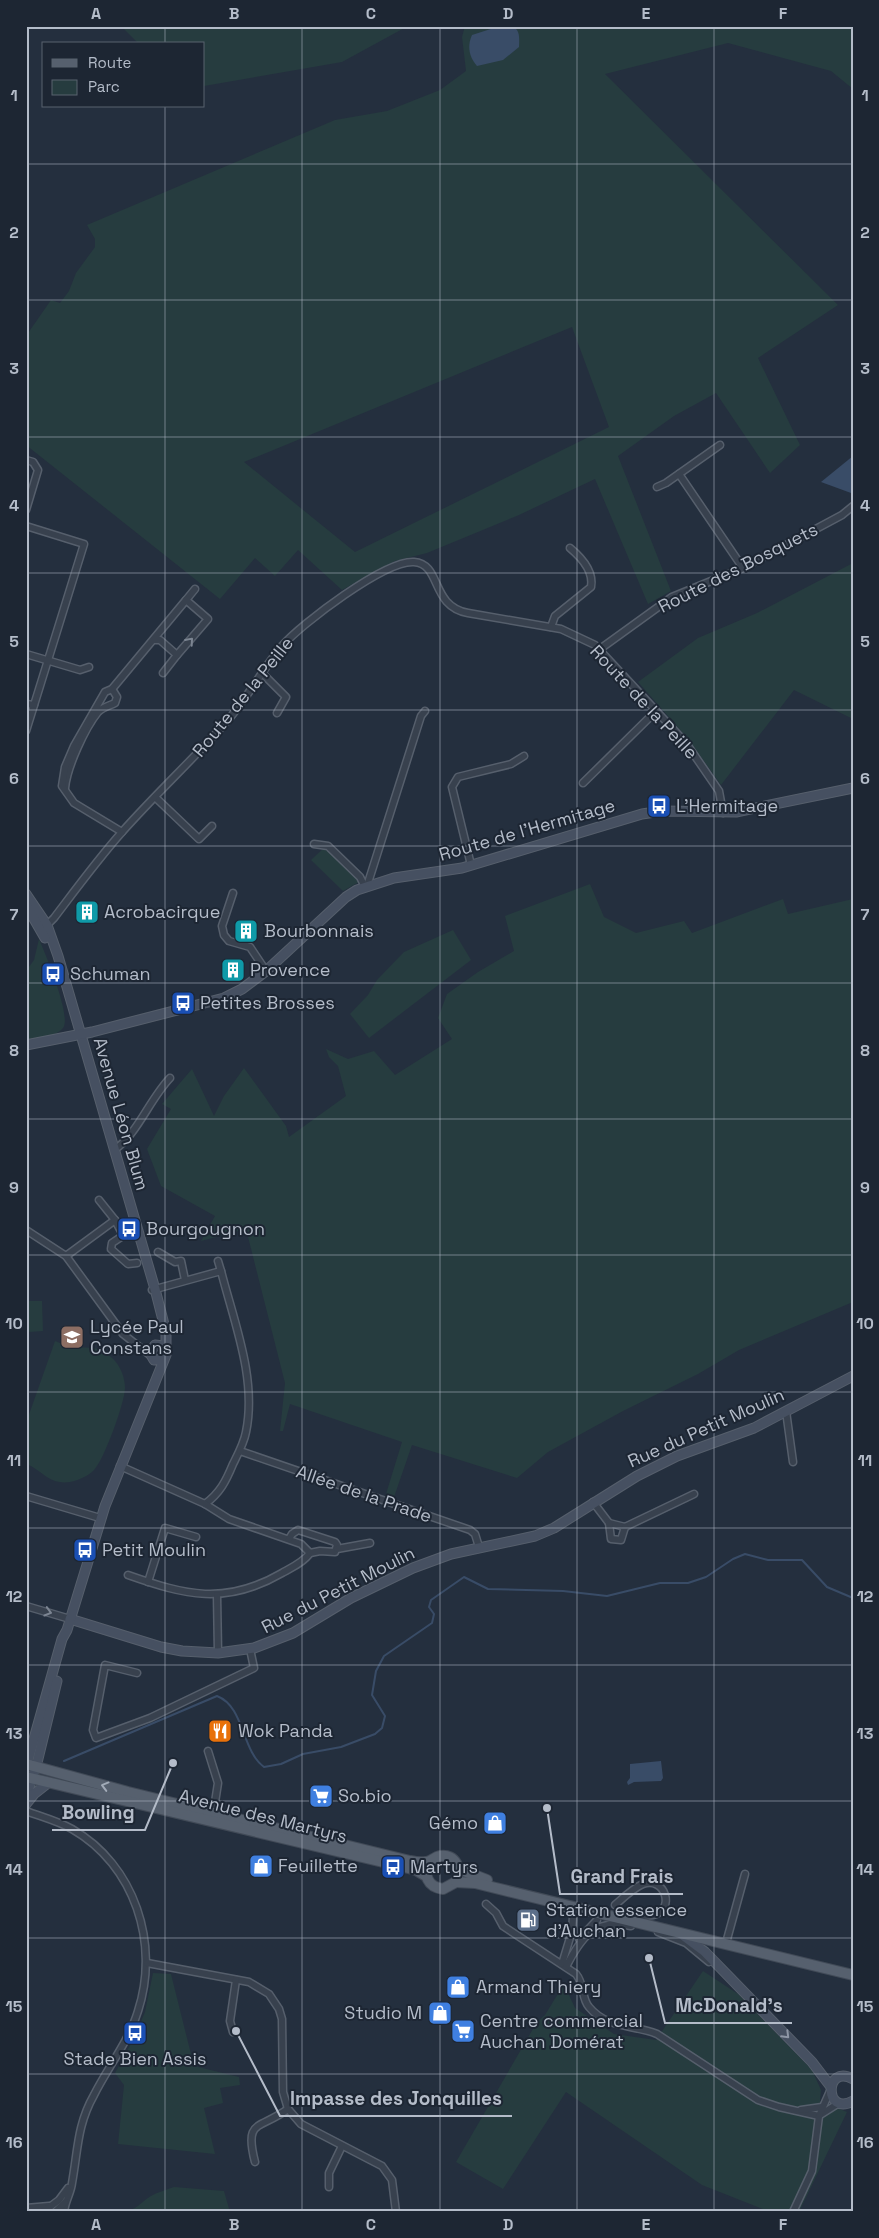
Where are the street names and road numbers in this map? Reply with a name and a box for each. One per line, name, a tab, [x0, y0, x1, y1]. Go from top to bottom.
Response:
street label: Route des Bosquets	[654, 517, 822, 618]
street label: Route de la Peille	[187, 632, 298, 761]
street label: Route de la Peille	[585, 640, 703, 764]
street label: Route de l'Hermitage	[436, 793, 618, 866]
street label: Avenue Léon Blum	[89, 1035, 154, 1193]
street label: Rue du Petit Moulin	[624, 1383, 788, 1472]
street label: Allée de la Prade	[293, 1460, 435, 1528]
street label: Rue du Petit Moulin	[257, 1541, 418, 1638]
street label: Avenue des Martyrs	[177, 1783, 350, 1848]

